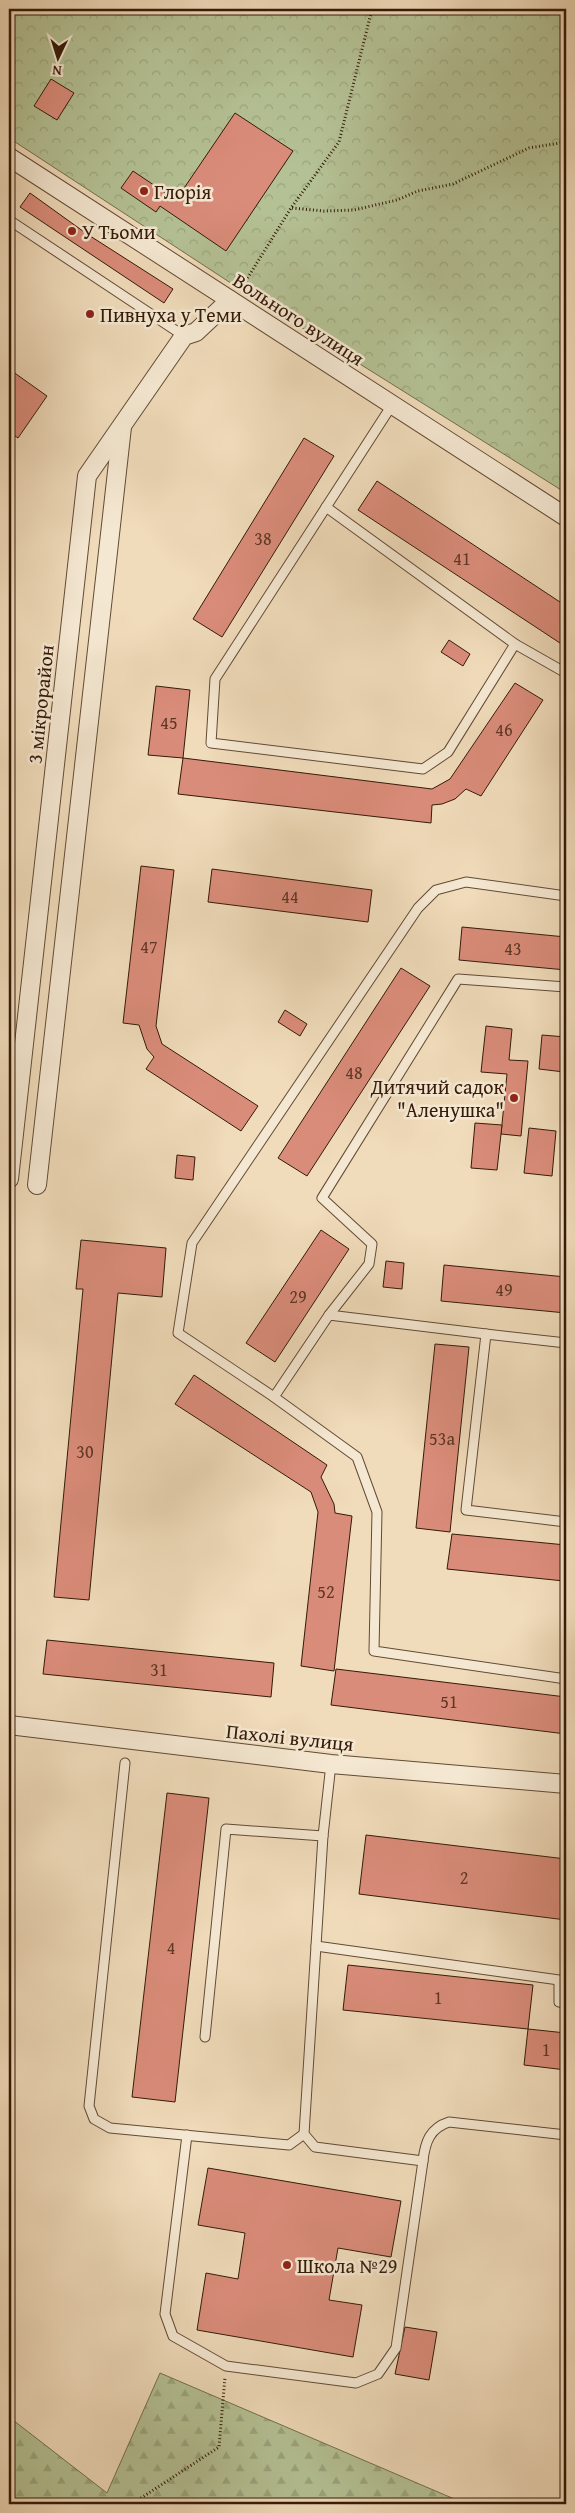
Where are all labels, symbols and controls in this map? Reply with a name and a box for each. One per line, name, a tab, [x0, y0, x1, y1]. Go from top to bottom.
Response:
north arrow	[32, 32, 82, 82]
text: N	[51, 61, 62, 81]
place label: Глорія	[154, 177, 211, 206]
marker: Глорія	[138, 185, 150, 197]
place label: У Тьоми	[82, 217, 156, 246]
marker: У Тьоми	[66, 225, 78, 237]
street label: Вольного вулиця	[228, 266, 370, 372]
place label: Пивнуха у Теми	[100, 300, 242, 329]
marker: Пивнуха у Теми	[84, 308, 96, 320]
house number: 38	[254, 525, 272, 552]
house number: 41	[453, 545, 471, 572]
street label: 3 мікрорайон	[19, 643, 61, 765]
house number: 45	[160, 709, 178, 736]
house number: 46	[495, 716, 513, 743]
house number: 44	[281, 883, 299, 910]
house number: 47	[140, 933, 158, 960]
house number: 43	[504, 935, 522, 962]
house number: 48	[345, 1059, 363, 1086]
place label: Дитячий садок "Аленушка"	[370, 1072, 505, 1124]
marker: Дитячий садок "Аленушка"	[508, 1092, 520, 1104]
house number: 49	[495, 1276, 513, 1303]
house number: 29	[289, 1283, 307, 1310]
house number: 53а	[429, 1425, 455, 1452]
house number: 30	[76, 1438, 94, 1465]
house number: 52	[317, 1578, 335, 1605]
house number: 31	[150, 1656, 168, 1683]
house number: 51	[440, 1688, 458, 1715]
street label: Пахолі вулиця	[225, 1716, 355, 1758]
house number: 2	[460, 1864, 468, 1891]
house number: 4	[167, 1934, 175, 1961]
house number: 1	[434, 1984, 442, 2011]
house number: 1	[542, 2036, 550, 2063]
place label: Школа №29	[297, 2251, 397, 2280]
marker: Школа №29	[281, 2259, 293, 2271]

